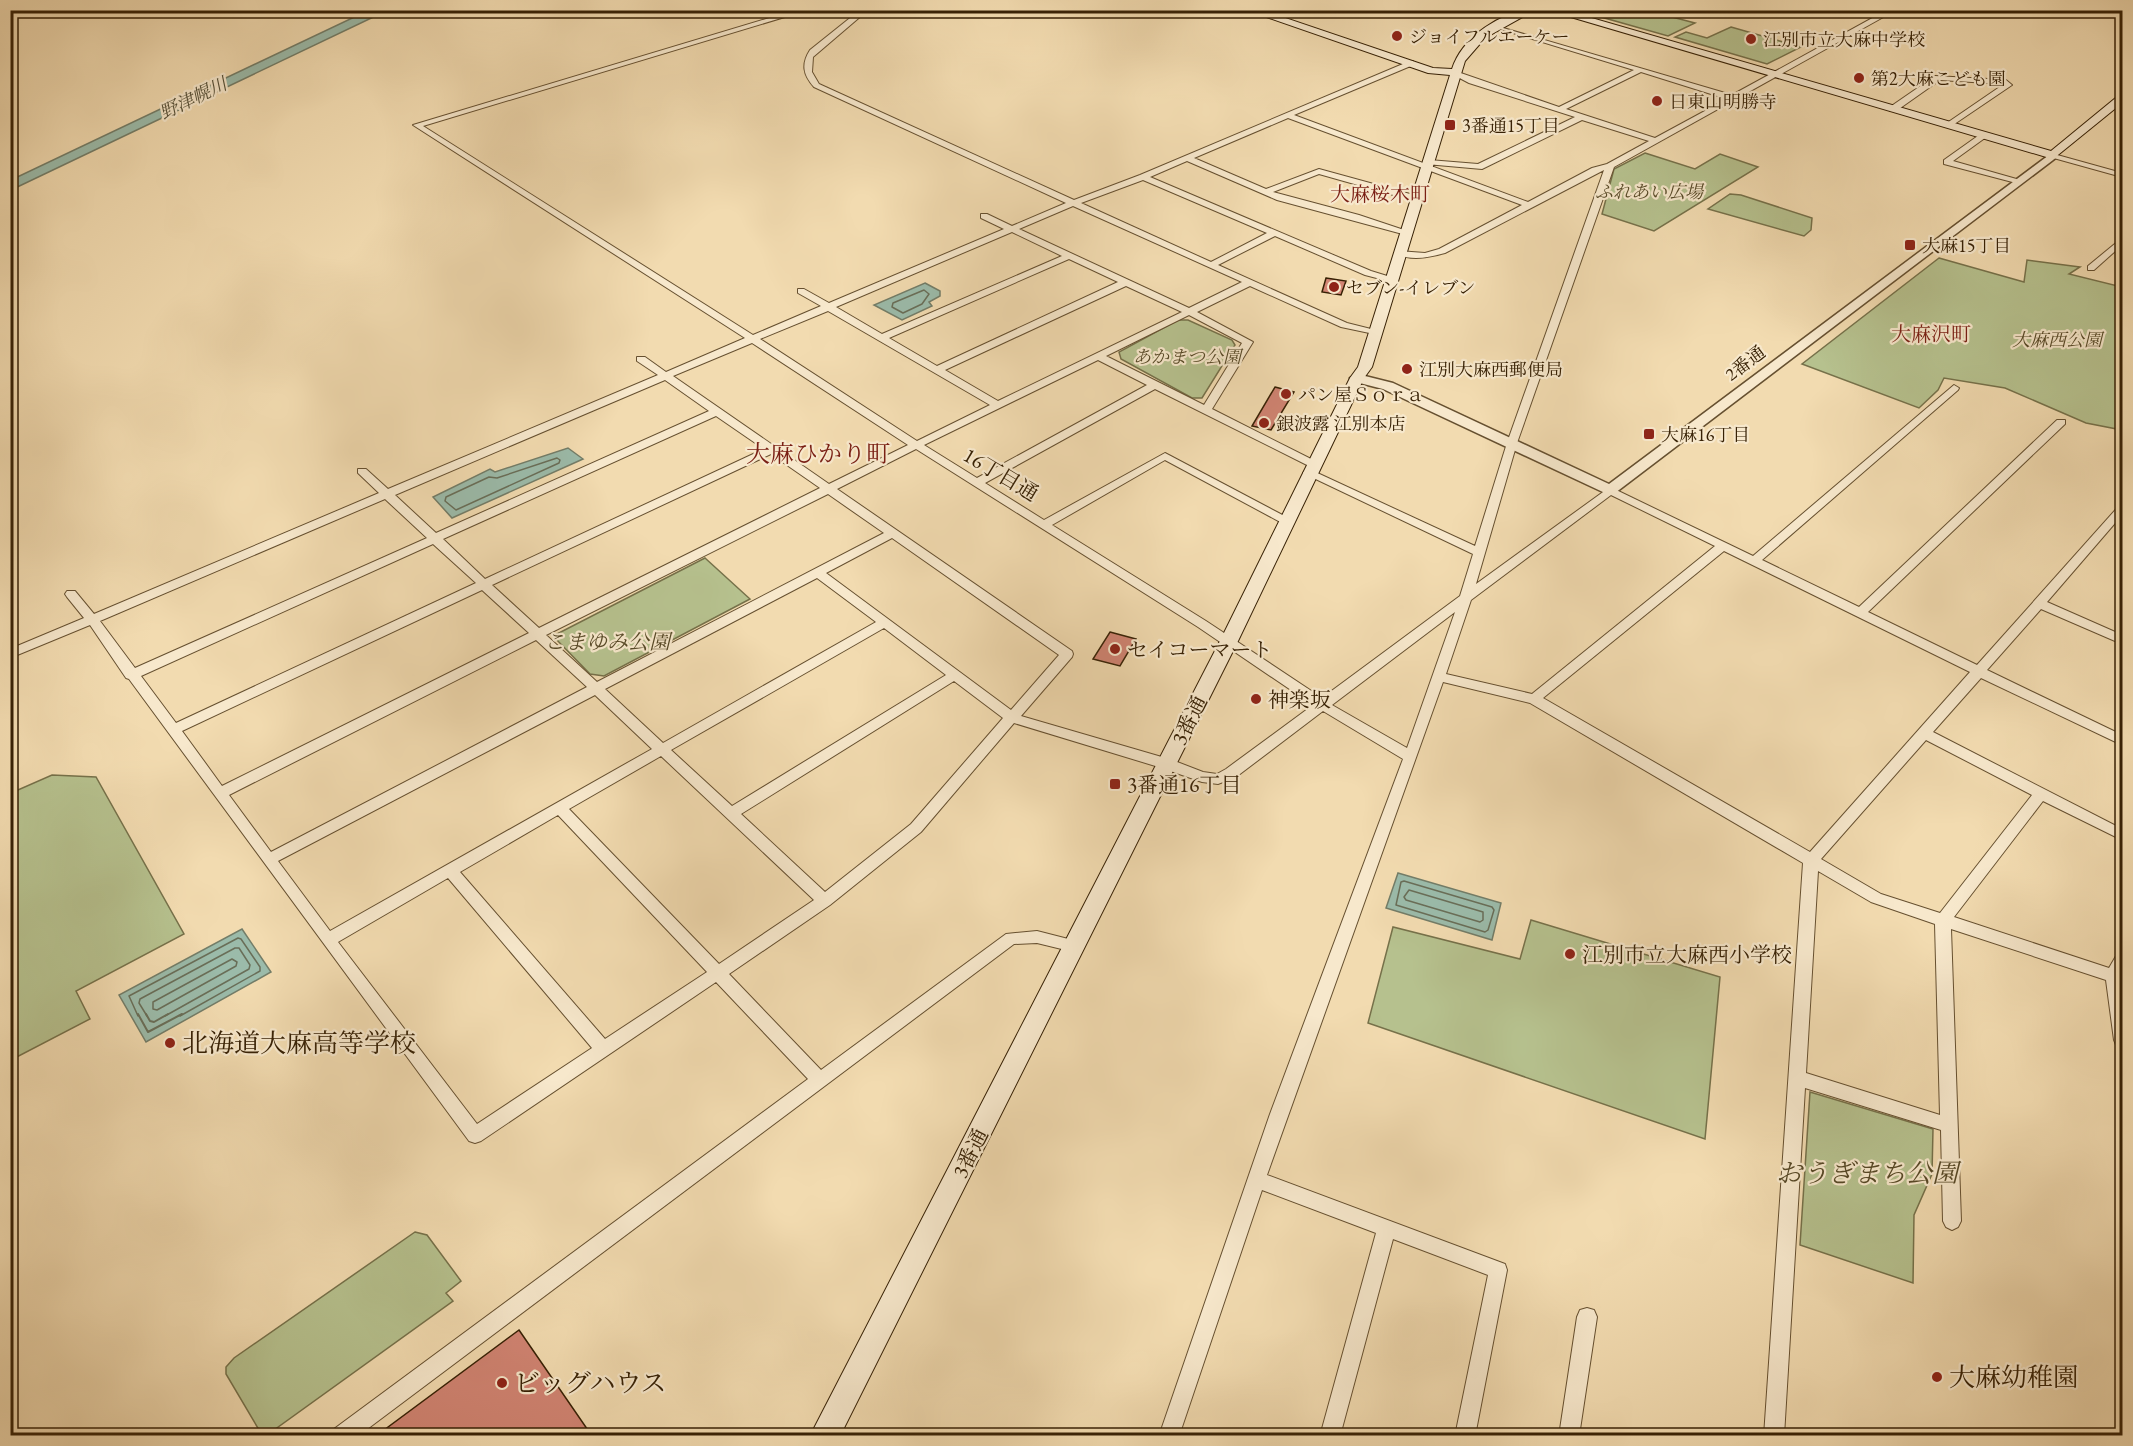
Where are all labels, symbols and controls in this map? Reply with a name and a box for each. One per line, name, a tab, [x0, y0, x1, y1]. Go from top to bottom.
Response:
place label: ジョイフルエーケー	[1409, 25, 1569, 48]
place label: 江別市立大麻中学校	[1763, 28, 1925, 51]
marker: ジョイフルエーケー	[1390, 29, 1404, 43]
marker: 江別市立大麻中学校	[1744, 32, 1758, 46]
place label: 第2大麻こども園	[1871, 67, 2006, 90]
water label: 野津幌川	[156, 71, 232, 124]
marker: 第2大麻こども園	[1852, 71, 1866, 85]
place label: 日東山明勝寺	[1669, 90, 1777, 113]
marker: 日東山明勝寺	[1650, 94, 1664, 108]
place label: 3番通15丁目	[1462, 114, 1560, 137]
marker: 3番通15丁目	[1443, 118, 1457, 132]
park label: ふれあい広場	[1595, 180, 1705, 203]
district label: 大麻桜木町	[1330, 181, 1430, 207]
place label: 大麻15丁目	[1922, 234, 2011, 257]
marker: 大麻15丁目	[1903, 238, 1917, 252]
place label: セブン-イレブン	[1346, 276, 1476, 299]
marker: セブン-イレブン	[1327, 280, 1341, 294]
district label: 大麻沢町	[1891, 321, 1971, 347]
park label: 大麻西公園	[2012, 328, 2105, 351]
street label: 2番通	[1720, 340, 1770, 386]
park label: あかまつ公園	[1133, 345, 1244, 368]
place label: 江別大麻西郵便局	[1419, 358, 1563, 381]
marker: 江別大麻西郵便局	[1400, 362, 1414, 376]
place label: パン屋Ｓｏｒａ	[1298, 383, 1424, 406]
marker: パン屋Ｓｏｒａ	[1279, 387, 1293, 401]
place label: 銀波露 江別本店	[1276, 412, 1406, 435]
marker: 銀波露 江別本店	[1257, 416, 1271, 430]
place label: 大麻16丁目	[1661, 423, 1750, 446]
marker: 大麻16丁目	[1642, 427, 1656, 441]
district label: 大麻ひかり町	[746, 438, 890, 469]
street label: 16丁目通	[958, 441, 1044, 507]
park label: こまゆみ公園	[544, 628, 673, 655]
place label: セイコーマート	[1127, 636, 1273, 663]
marker: セイコーマート	[1108, 642, 1122, 656]
place label: 神楽坂	[1268, 686, 1331, 713]
street label: 3番通	[1165, 691, 1213, 749]
marker: 神楽坂	[1249, 692, 1263, 706]
place label: 3番通16丁目	[1127, 771, 1241, 798]
marker: 3番通16丁目	[1108, 777, 1122, 791]
place label: 江別市立大麻西小学校	[1582, 941, 1792, 968]
marker: 江別市立大麻西小学校	[1563, 947, 1577, 961]
place label: 北海道大麻高等学校	[182, 1026, 416, 1060]
marker: 北海道大麻高等学校	[163, 1036, 177, 1050]
street label: 3番通	[946, 1124, 994, 1182]
park label: おうぎまち公園	[1776, 1156, 1962, 1190]
place label: 大麻幼稚園	[1949, 1360, 2079, 1394]
place label: ビッグハウス	[514, 1366, 667, 1400]
marker: 大麻幼稚園	[1930, 1370, 1944, 1384]
marker: ビッグハウス	[495, 1376, 509, 1390]

